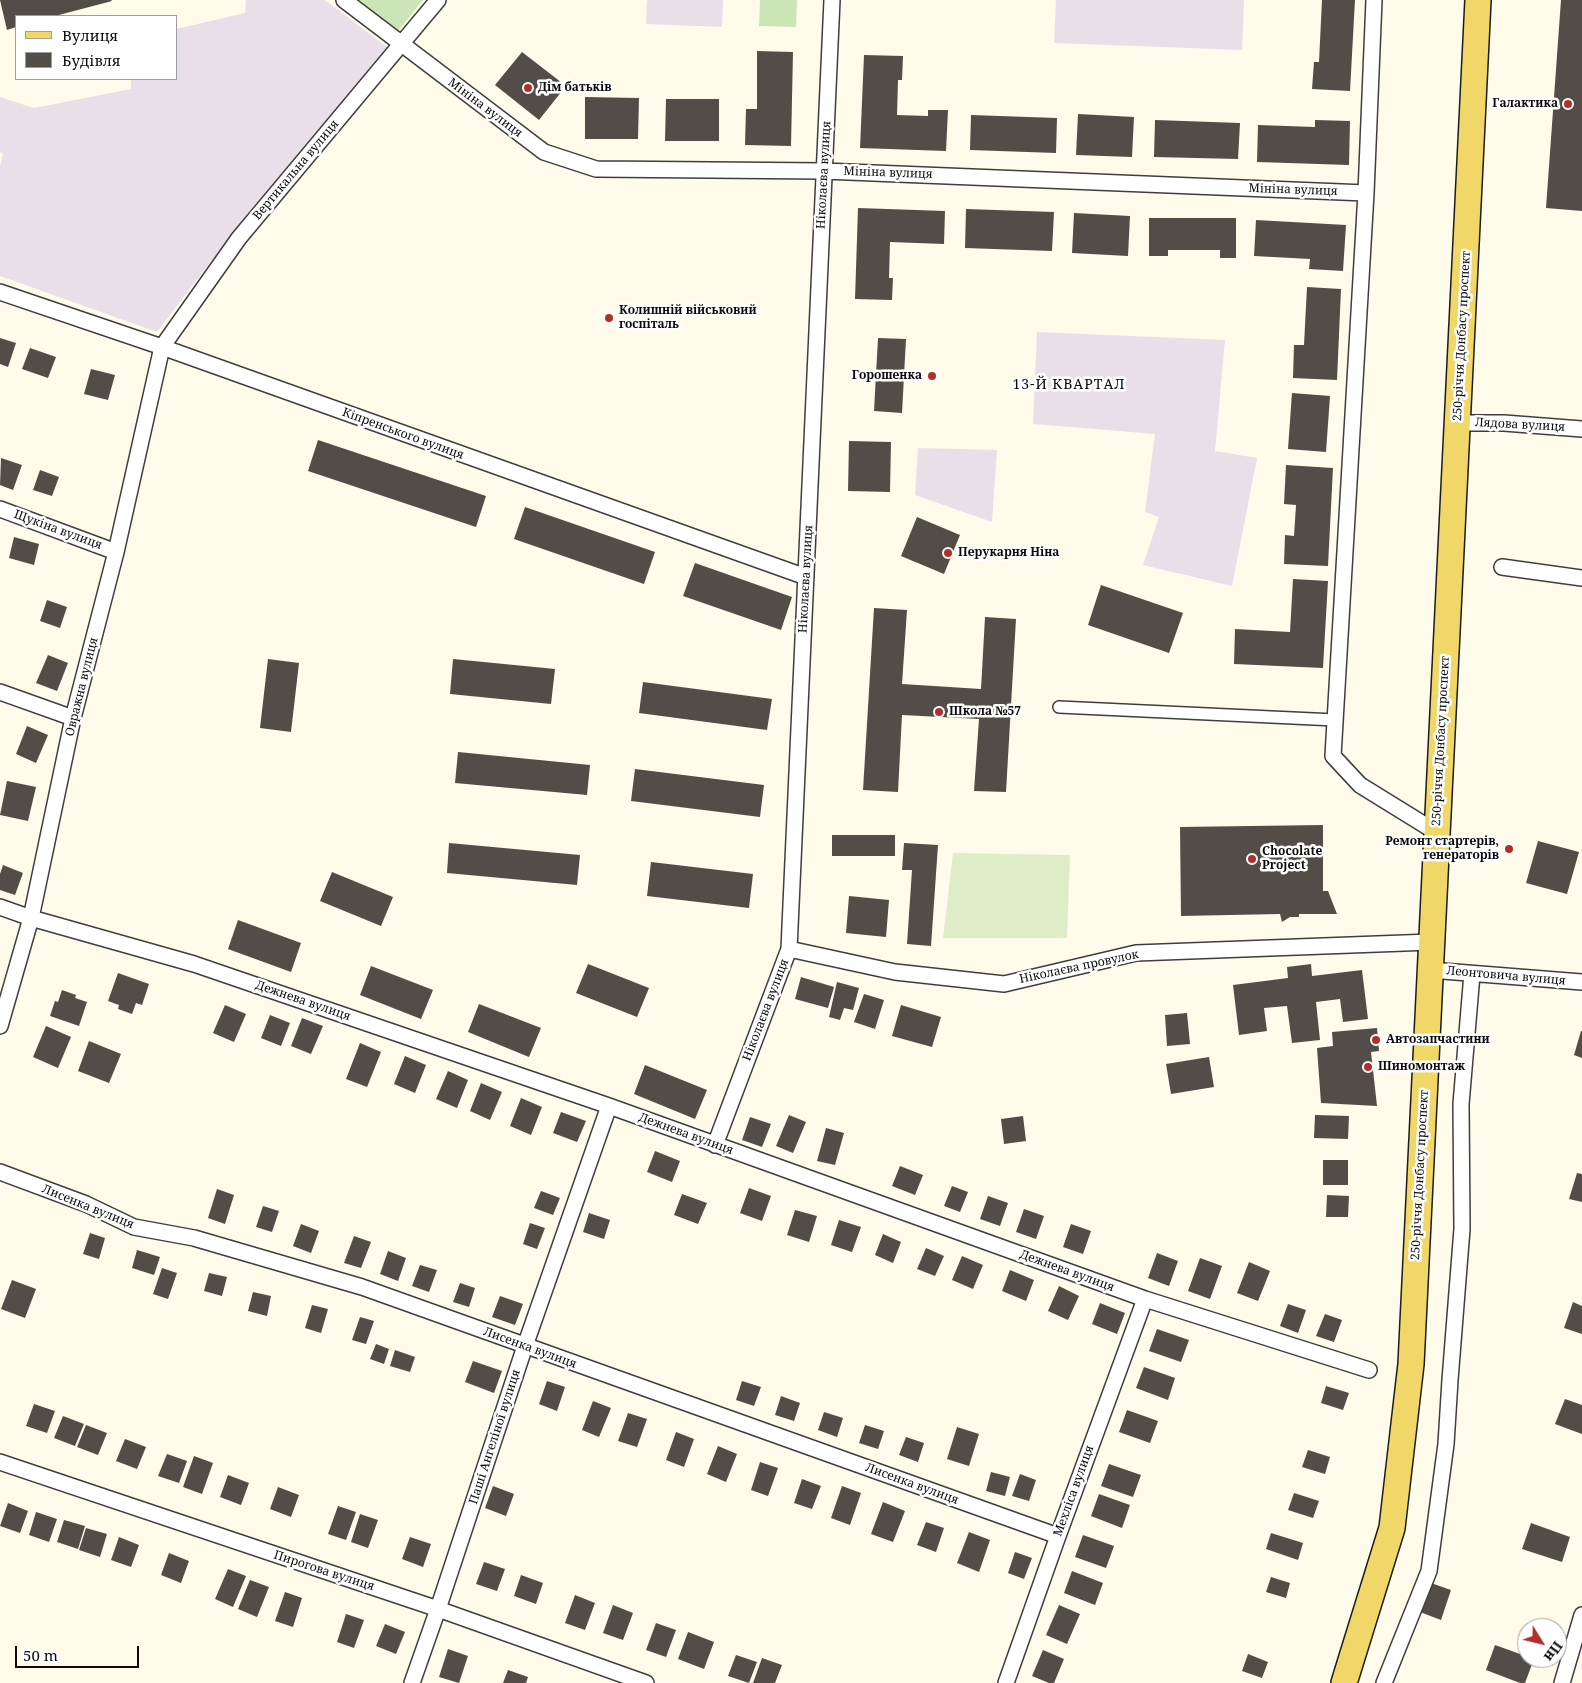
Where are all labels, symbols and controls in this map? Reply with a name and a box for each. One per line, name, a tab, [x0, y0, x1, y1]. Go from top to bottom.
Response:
legend	[15, 15, 178, 80]
text: Вулиця	[62, 25, 118, 45]
text: Будівля	[62, 50, 120, 70]
street label: Мініна вулиця	[445, 75, 525, 141]
place label: Дім батьків	[538, 81, 611, 95]
marker: Дім батьків	[522, 82, 534, 94]
place label: Галактика	[1492, 97, 1558, 111]
marker: Галактика	[1562, 98, 1574, 110]
street label: Вертикальна вулиця	[250, 117, 342, 223]
street label: Ніколаєва вулиця	[814, 121, 834, 229]
street label: Мініна вулиця	[843, 164, 933, 182]
street label: Мініна вулиця	[1248, 181, 1338, 199]
street label: 250-річчя Донбасу проспект	[1450, 250, 1474, 422]
place label: Колишній військовий госпіталь	[619, 304, 757, 332]
marker: Колишній військовий госпіталь	[603, 312, 615, 324]
place label: Горошенка	[852, 369, 922, 383]
marker: Горошенка	[926, 370, 938, 382]
district label: 13-Й КВАРТАЛ	[1011, 377, 1127, 393]
street label: Кіпренського вулиця	[340, 405, 466, 463]
street label: Лядова вулиця	[1475, 415, 1565, 435]
street label: Щукіна вулиця	[12, 507, 104, 553]
street label: Ніколаєва вулиця	[796, 525, 816, 633]
place label: Перукарня Ніна	[958, 546, 1059, 560]
marker: Перукарня Ніна	[942, 547, 954, 559]
street label: Овражна вулиця	[63, 636, 101, 738]
street label: 250-річчя Донбасу проспект	[1429, 655, 1453, 827]
place label: Школа №57	[949, 705, 1021, 719]
marker: Школа №57	[933, 706, 945, 718]
place label: Ремонт стартерів, генераторів	[1385, 835, 1499, 863]
marker: Ремонт стартерів, генераторів	[1503, 843, 1515, 855]
place label: Chocolate Project	[1262, 845, 1322, 873]
marker: Chocolate Project	[1246, 853, 1258, 865]
street label: Ніколаєва провулок	[1018, 947, 1140, 987]
street label: Ніколаєва вулиця	[740, 957, 792, 1063]
street label: Леонтовича вулиця	[1446, 964, 1566, 988]
street label: Дежнева вулиця	[254, 978, 352, 1024]
place label: Автозапчастини	[1386, 1033, 1490, 1047]
marker: Автозапчастини	[1370, 1034, 1382, 1046]
place label: Шиномонтаж	[1378, 1060, 1465, 1074]
marker: Шиномонтаж	[1362, 1061, 1374, 1073]
street label: 250-річчя Донбасу проспект	[1408, 1089, 1432, 1261]
street label: Дежнева вулиця	[637, 1110, 735, 1158]
street label: Лисенка вулиця	[40, 1182, 136, 1232]
street label: Дежнева вулиця	[1018, 1247, 1116, 1295]
street label: Лисенка вулиця	[481, 1324, 579, 1372]
street label: Паші Ангеліної вулиця	[466, 1368, 524, 1506]
street label: Мехліса вулиця	[1051, 1443, 1097, 1539]
street label: Лисенка вулиця	[863, 1460, 961, 1508]
street label: Пирогова вулиця	[272, 1548, 376, 1594]
north arrow	[1517, 1618, 1567, 1668]
scale bar	[18, 1636, 141, 1668]
text: Пн	[1540, 1638, 1568, 1665]
text: 50 m	[23, 1645, 58, 1665]

